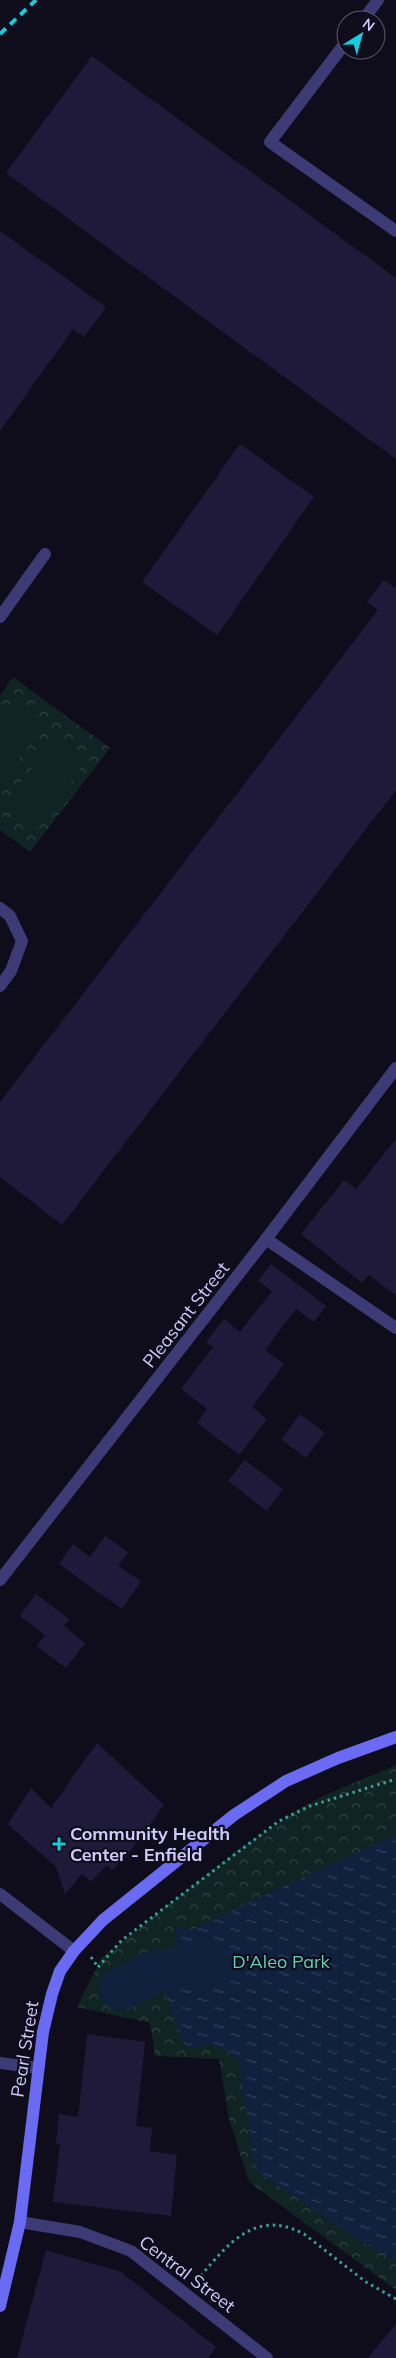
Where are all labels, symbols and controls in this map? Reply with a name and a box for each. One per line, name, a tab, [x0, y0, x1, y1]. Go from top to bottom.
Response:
north arrow	[336, 10, 386, 60]
text: N	[359, 14, 378, 35]
street label: Pleasant Street	[137, 1257, 234, 1372]
place label: Community Health Center - Enfield	[70, 1822, 230, 1866]
marker: Community Health Center - Enfield	[52, 1837, 66, 1851]
park label: D'Aleo Park	[232, 1950, 331, 1973]
street label: Pearl Street	[6, 1999, 43, 2099]
street label: Central Street	[135, 2230, 240, 2317]

